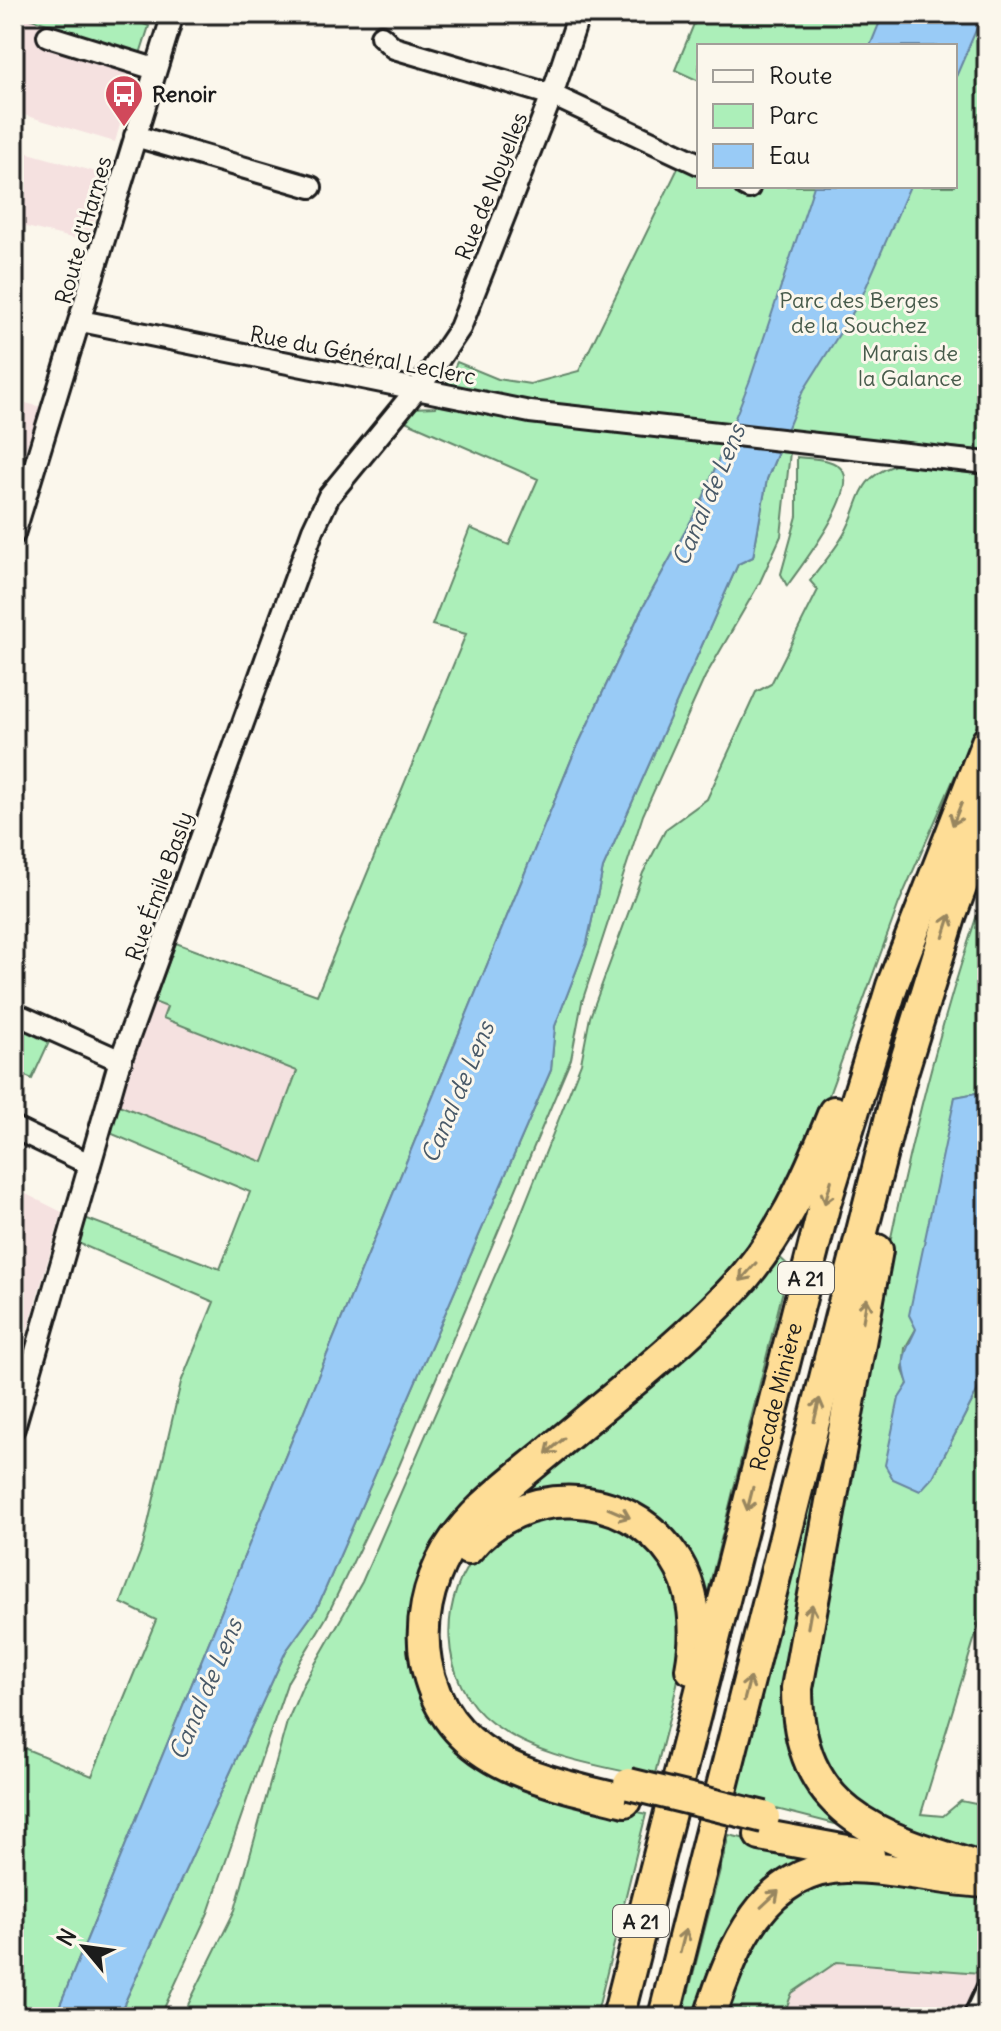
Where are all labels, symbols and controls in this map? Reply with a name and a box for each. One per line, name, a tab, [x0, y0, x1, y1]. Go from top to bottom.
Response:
legend	[697, 44, 957, 188]
text: Route	[769, 60, 832, 90]
bus stop icon: Renoir	[103, 73, 145, 128]
place label: Renoir	[152, 80, 217, 108]
text: Parc	[769, 100, 818, 130]
street label: Rue de Noyelles	[449, 108, 533, 264]
text: Eau	[769, 140, 810, 170]
street label: Route d'Harnes	[49, 153, 117, 307]
park label: Parc des Berges de la Souchez	[779, 286, 939, 339]
street label: Rue du Général Leclerc	[248, 319, 478, 391]
park label: Marais de la Galance	[858, 339, 962, 392]
water label: Canal de Lens	[665, 419, 752, 570]
one-way arrow	[949, 801, 963, 826]
street label: Rue Émile Basly	[119, 807, 199, 965]
one-way arrow	[941, 914, 956, 939]
water label: Canal de Lens	[414, 1016, 501, 1167]
one-way arrow	[820, 1179, 835, 1205]
one-way arrow	[739, 1262, 757, 1282]
road number: A 21	[778, 1262, 834, 1294]
one-way arrow	[858, 1298, 873, 1324]
street label: Rocade Minière	[743, 1320, 808, 1474]
one-way arrow	[810, 1398, 825, 1423]
one-way arrow	[545, 1437, 566, 1455]
one-way arrow	[741, 1485, 756, 1511]
one-way arrow	[606, 1506, 631, 1521]
one-way arrow	[804, 1603, 819, 1629]
water label: Canal de Lens	[162, 1613, 249, 1764]
one-way arrow	[740, 1677, 755, 1703]
one-way arrow	[760, 1891, 780, 1909]
road number: A 21	[613, 1905, 669, 1937]
north arrow	[44, 1907, 124, 1987]
text: N	[51, 1924, 82, 1951]
one-way arrow	[676, 1929, 691, 1955]

